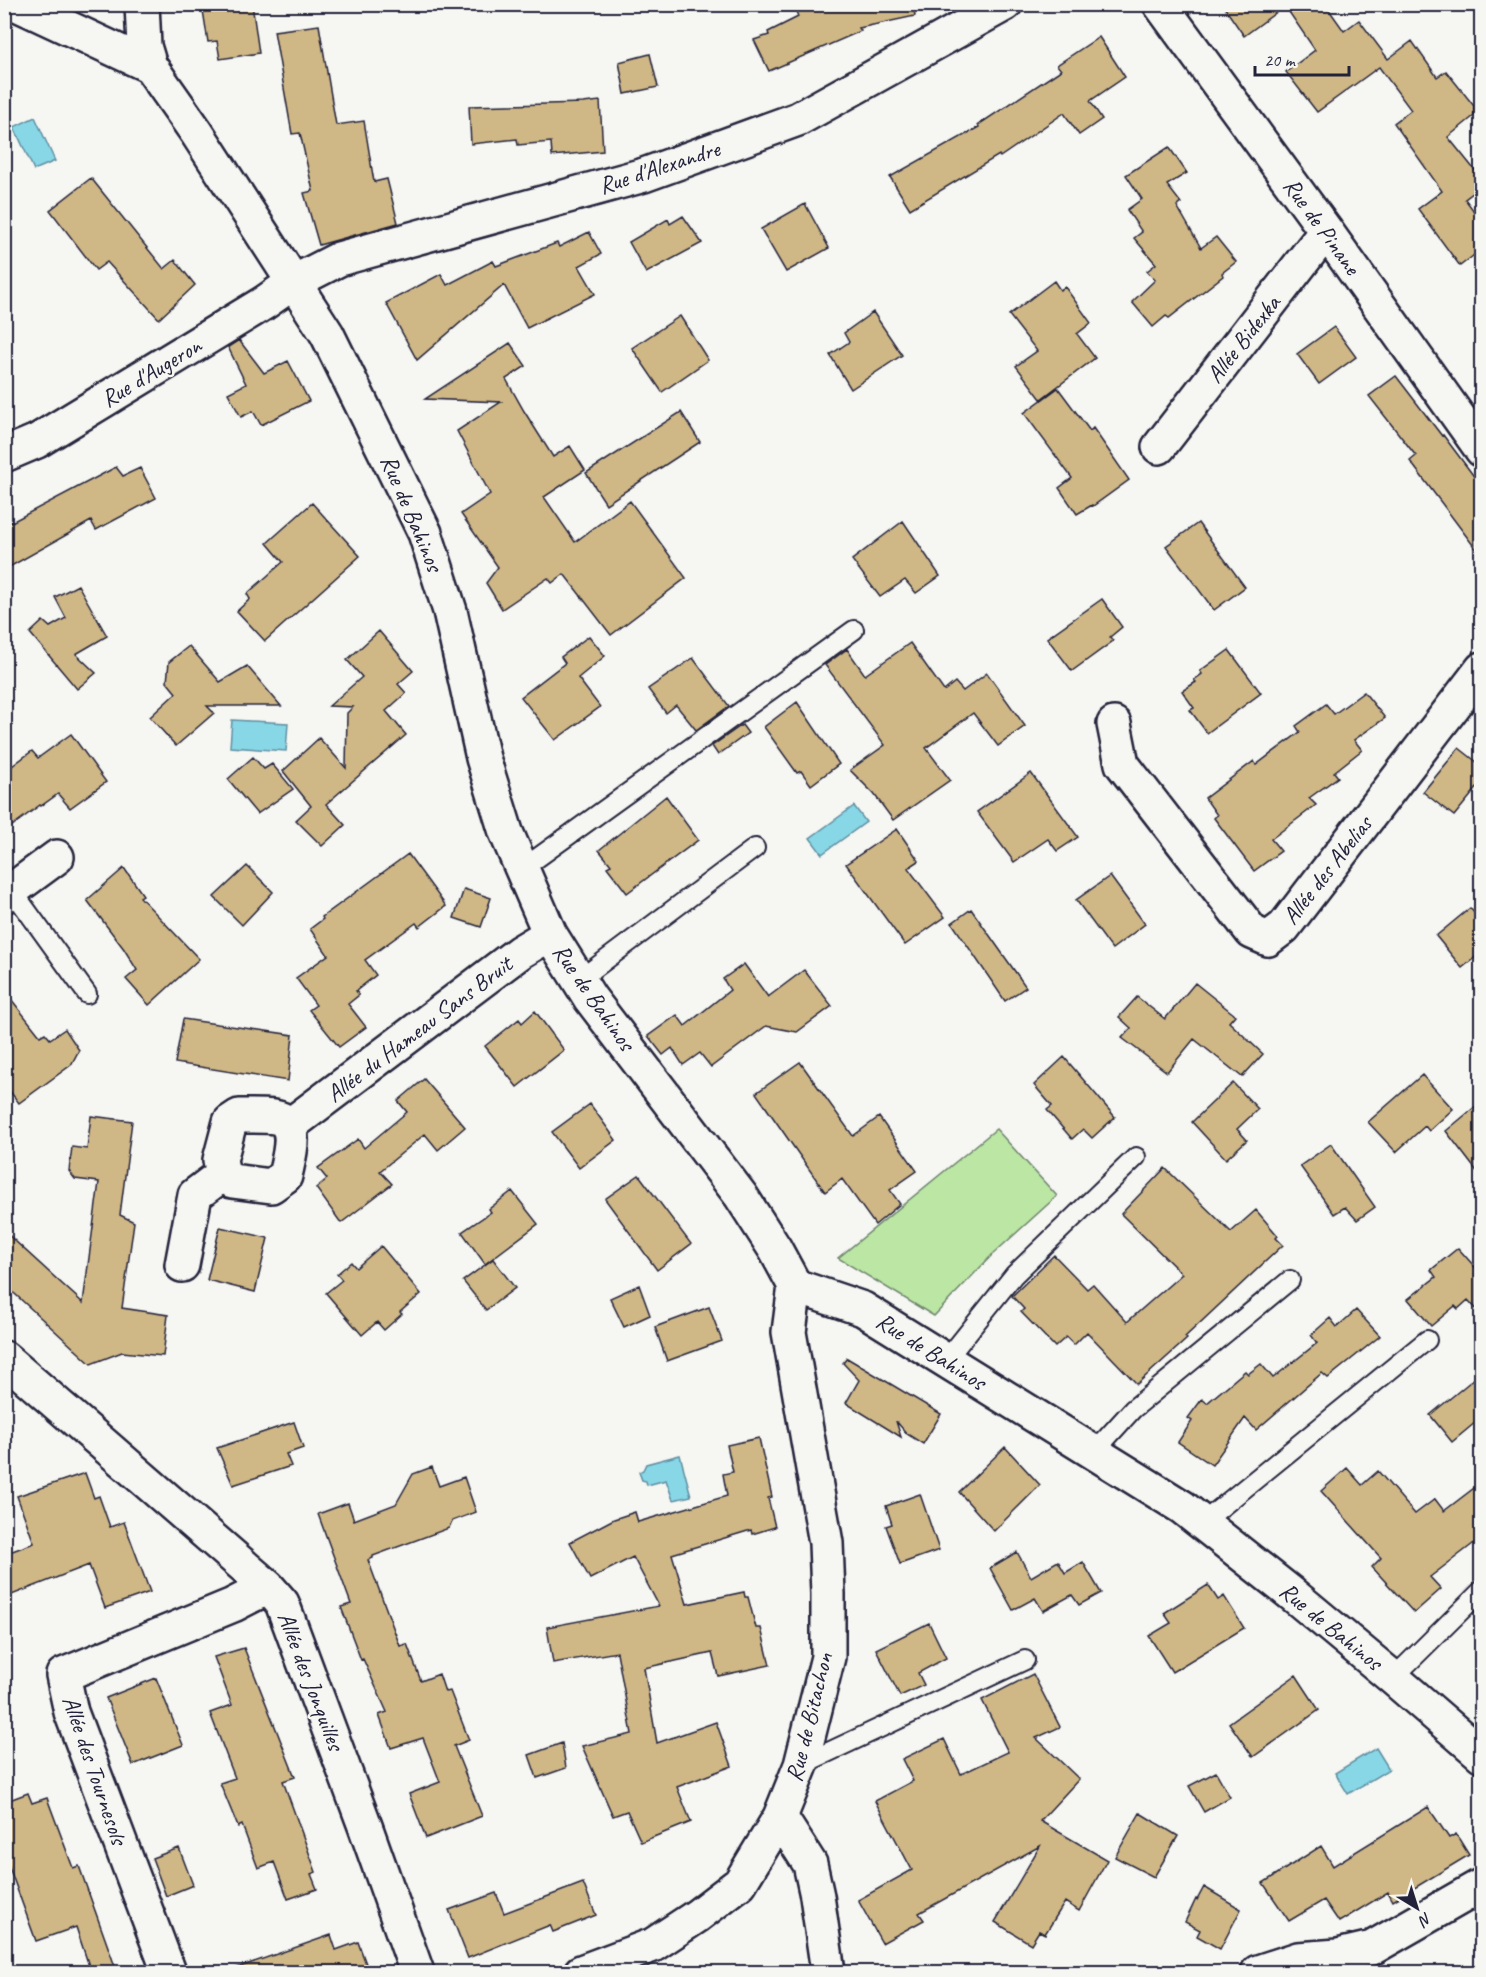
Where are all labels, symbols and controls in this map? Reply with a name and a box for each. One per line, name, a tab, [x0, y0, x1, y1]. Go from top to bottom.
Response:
scale bar	[1255, 39, 1350, 77]
text: 20 m	[1264, 49, 1297, 71]
street label: Rue d'Alexandre	[595, 133, 725, 201]
street label: Rue de Pinane	[1277, 172, 1369, 282]
street label: Allée Bidexka	[1199, 288, 1288, 389]
street label: Rue d'Augeron	[95, 330, 208, 414]
street label: Rue de Bahinos	[374, 450, 451, 578]
street label: Allée des Abelias	[1275, 808, 1380, 930]
street label: Rue de Bahinos	[546, 938, 643, 1058]
street label: Allée du Hameau Sans Bruit	[320, 948, 519, 1109]
street label: Rue de Bahinos	[871, 1306, 994, 1398]
street label: Rue de Bahinos	[1274, 1575, 1391, 1678]
street label: Allée des Jonquilles	[271, 1608, 352, 1757]
street label: Rue de Bitachon	[778, 1649, 840, 1785]
street label: Allée des Tournesols	[56, 1692, 135, 1851]
north arrow	[1387, 1878, 1447, 1938]
text: N	[1413, 1908, 1436, 1932]

